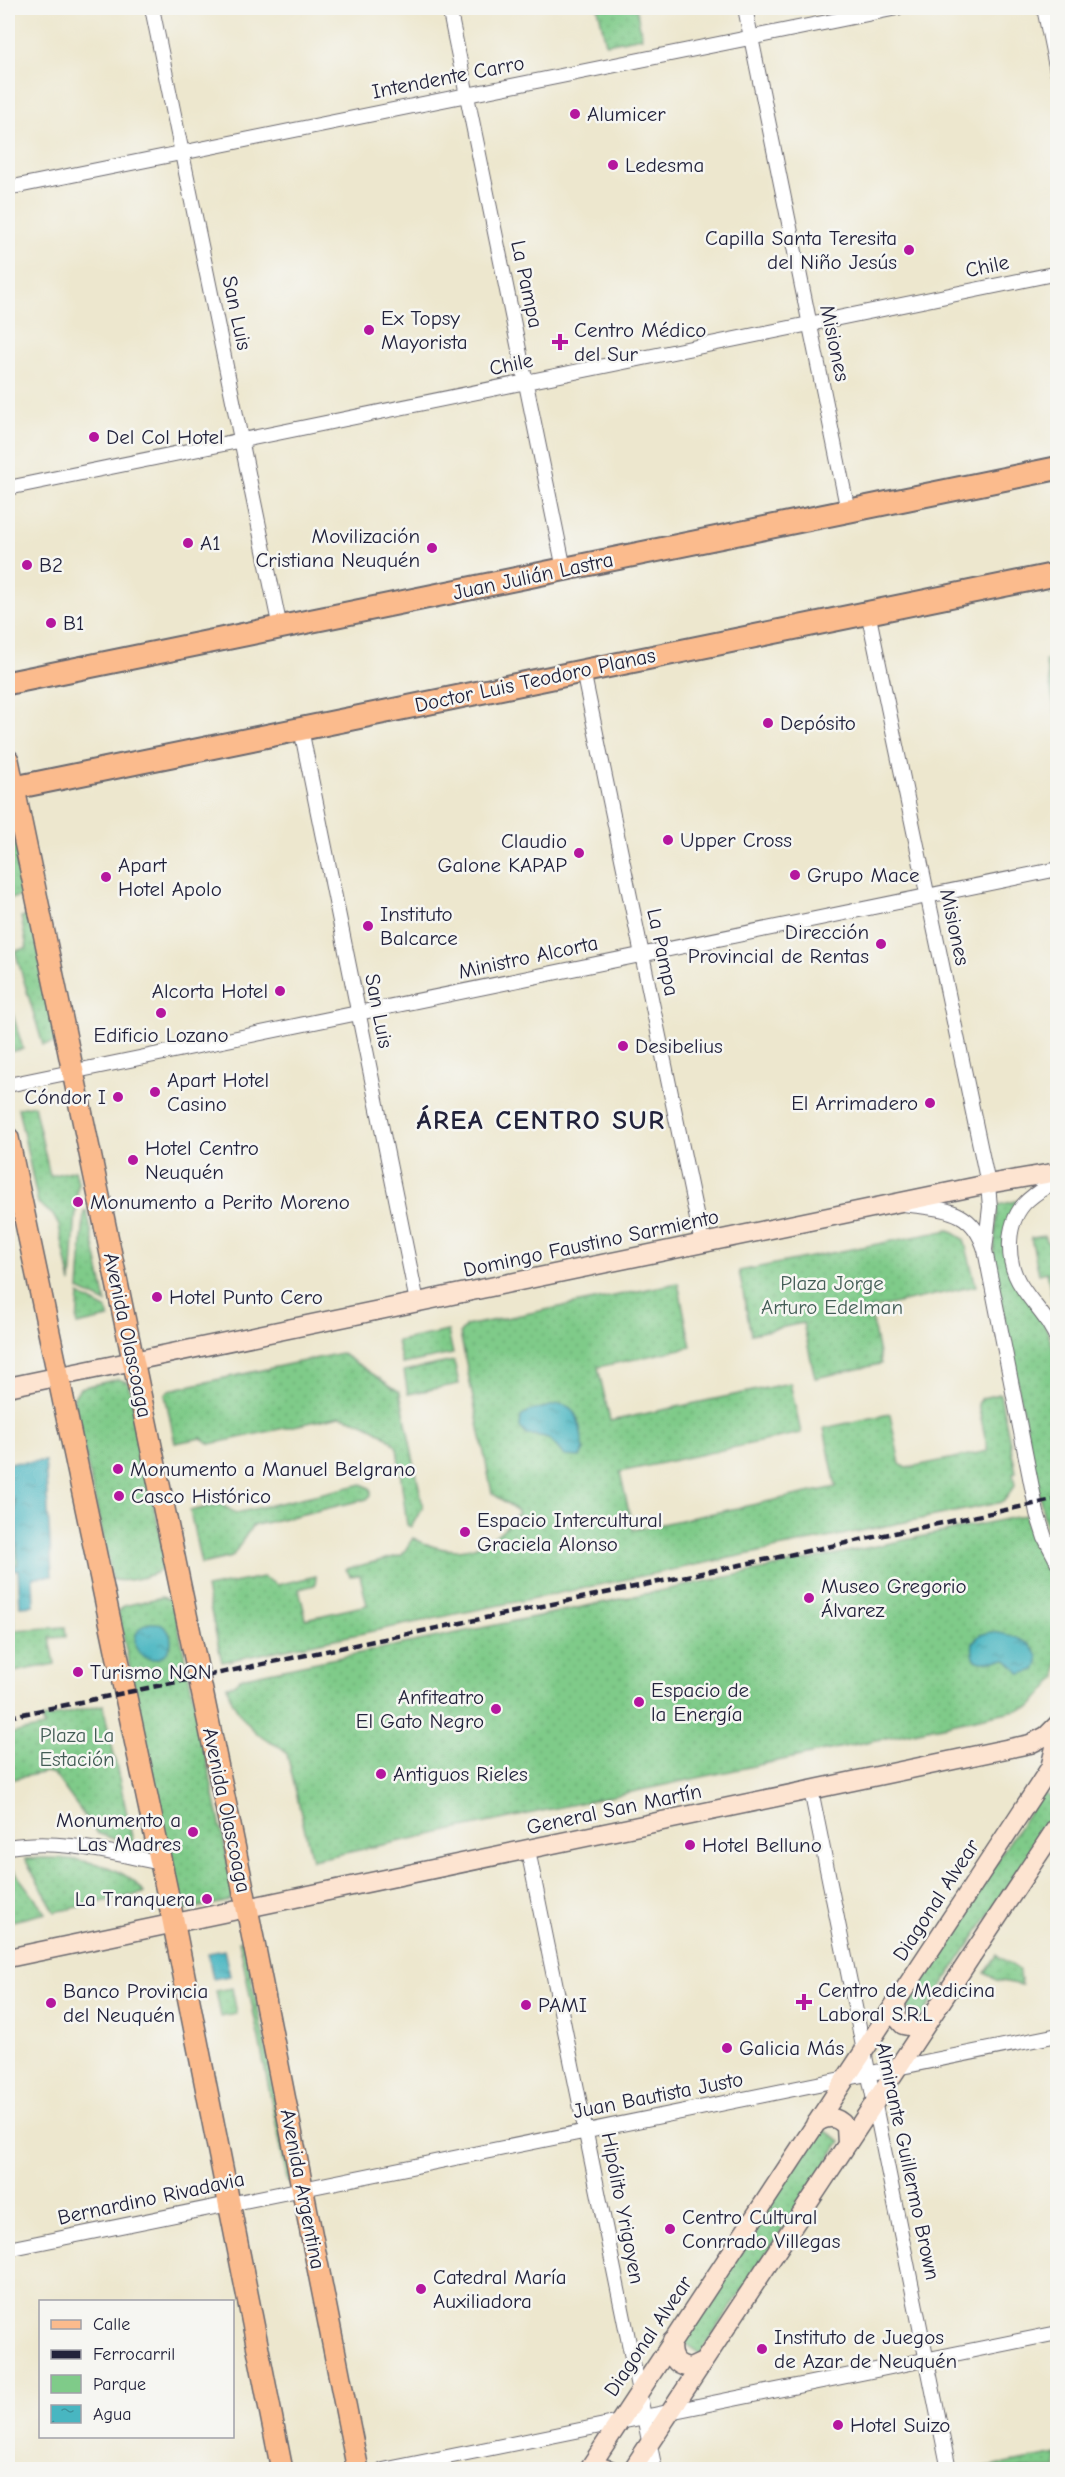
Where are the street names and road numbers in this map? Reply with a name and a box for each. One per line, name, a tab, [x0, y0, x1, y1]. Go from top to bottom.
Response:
street label: Intendente Carro	[370, 50, 526, 104]
street label: La Pampa	[506, 238, 548, 330]
street label: Chile	[963, 250, 1011, 282]
street label: San Luis	[217, 274, 257, 352]
street label: Misiones	[815, 302, 855, 384]
street label: Chile	[487, 348, 535, 380]
street label: Juan Julián Lastra	[451, 547, 615, 605]
street label: Doctor Luis Teodoro Planas	[412, 643, 658, 717]
street label: Misiones	[935, 886, 975, 968]
street label: La Pampa	[642, 906, 684, 998]
street label: Ministro Alcorta	[456, 930, 600, 984]
street label: San Luis	[360, 972, 398, 1050]
street label: Domingo Faustino Sarmiento	[461, 1204, 721, 1282]
street label: Avenida Olascoaga	[99, 1250, 157, 1420]
street label: Avenida Olascoaga	[198, 1725, 256, 1895]
street label: General San Martín	[524, 1779, 704, 1839]
street label: Diagonal Alvear	[888, 1834, 985, 1965]
street label: Almirante Guillermo Brown	[871, 2040, 945, 2282]
street label: Juan Bautista Justo	[571, 2067, 745, 2123]
street label: Avenida Argentina	[276, 2107, 330, 2271]
street label: Hipólito Yrigoyen	[597, 2130, 649, 2286]
street label: Bernardino Rivadavia	[55, 2166, 247, 2230]
street label: Diagonal Alvear	[599, 2271, 697, 2401]

